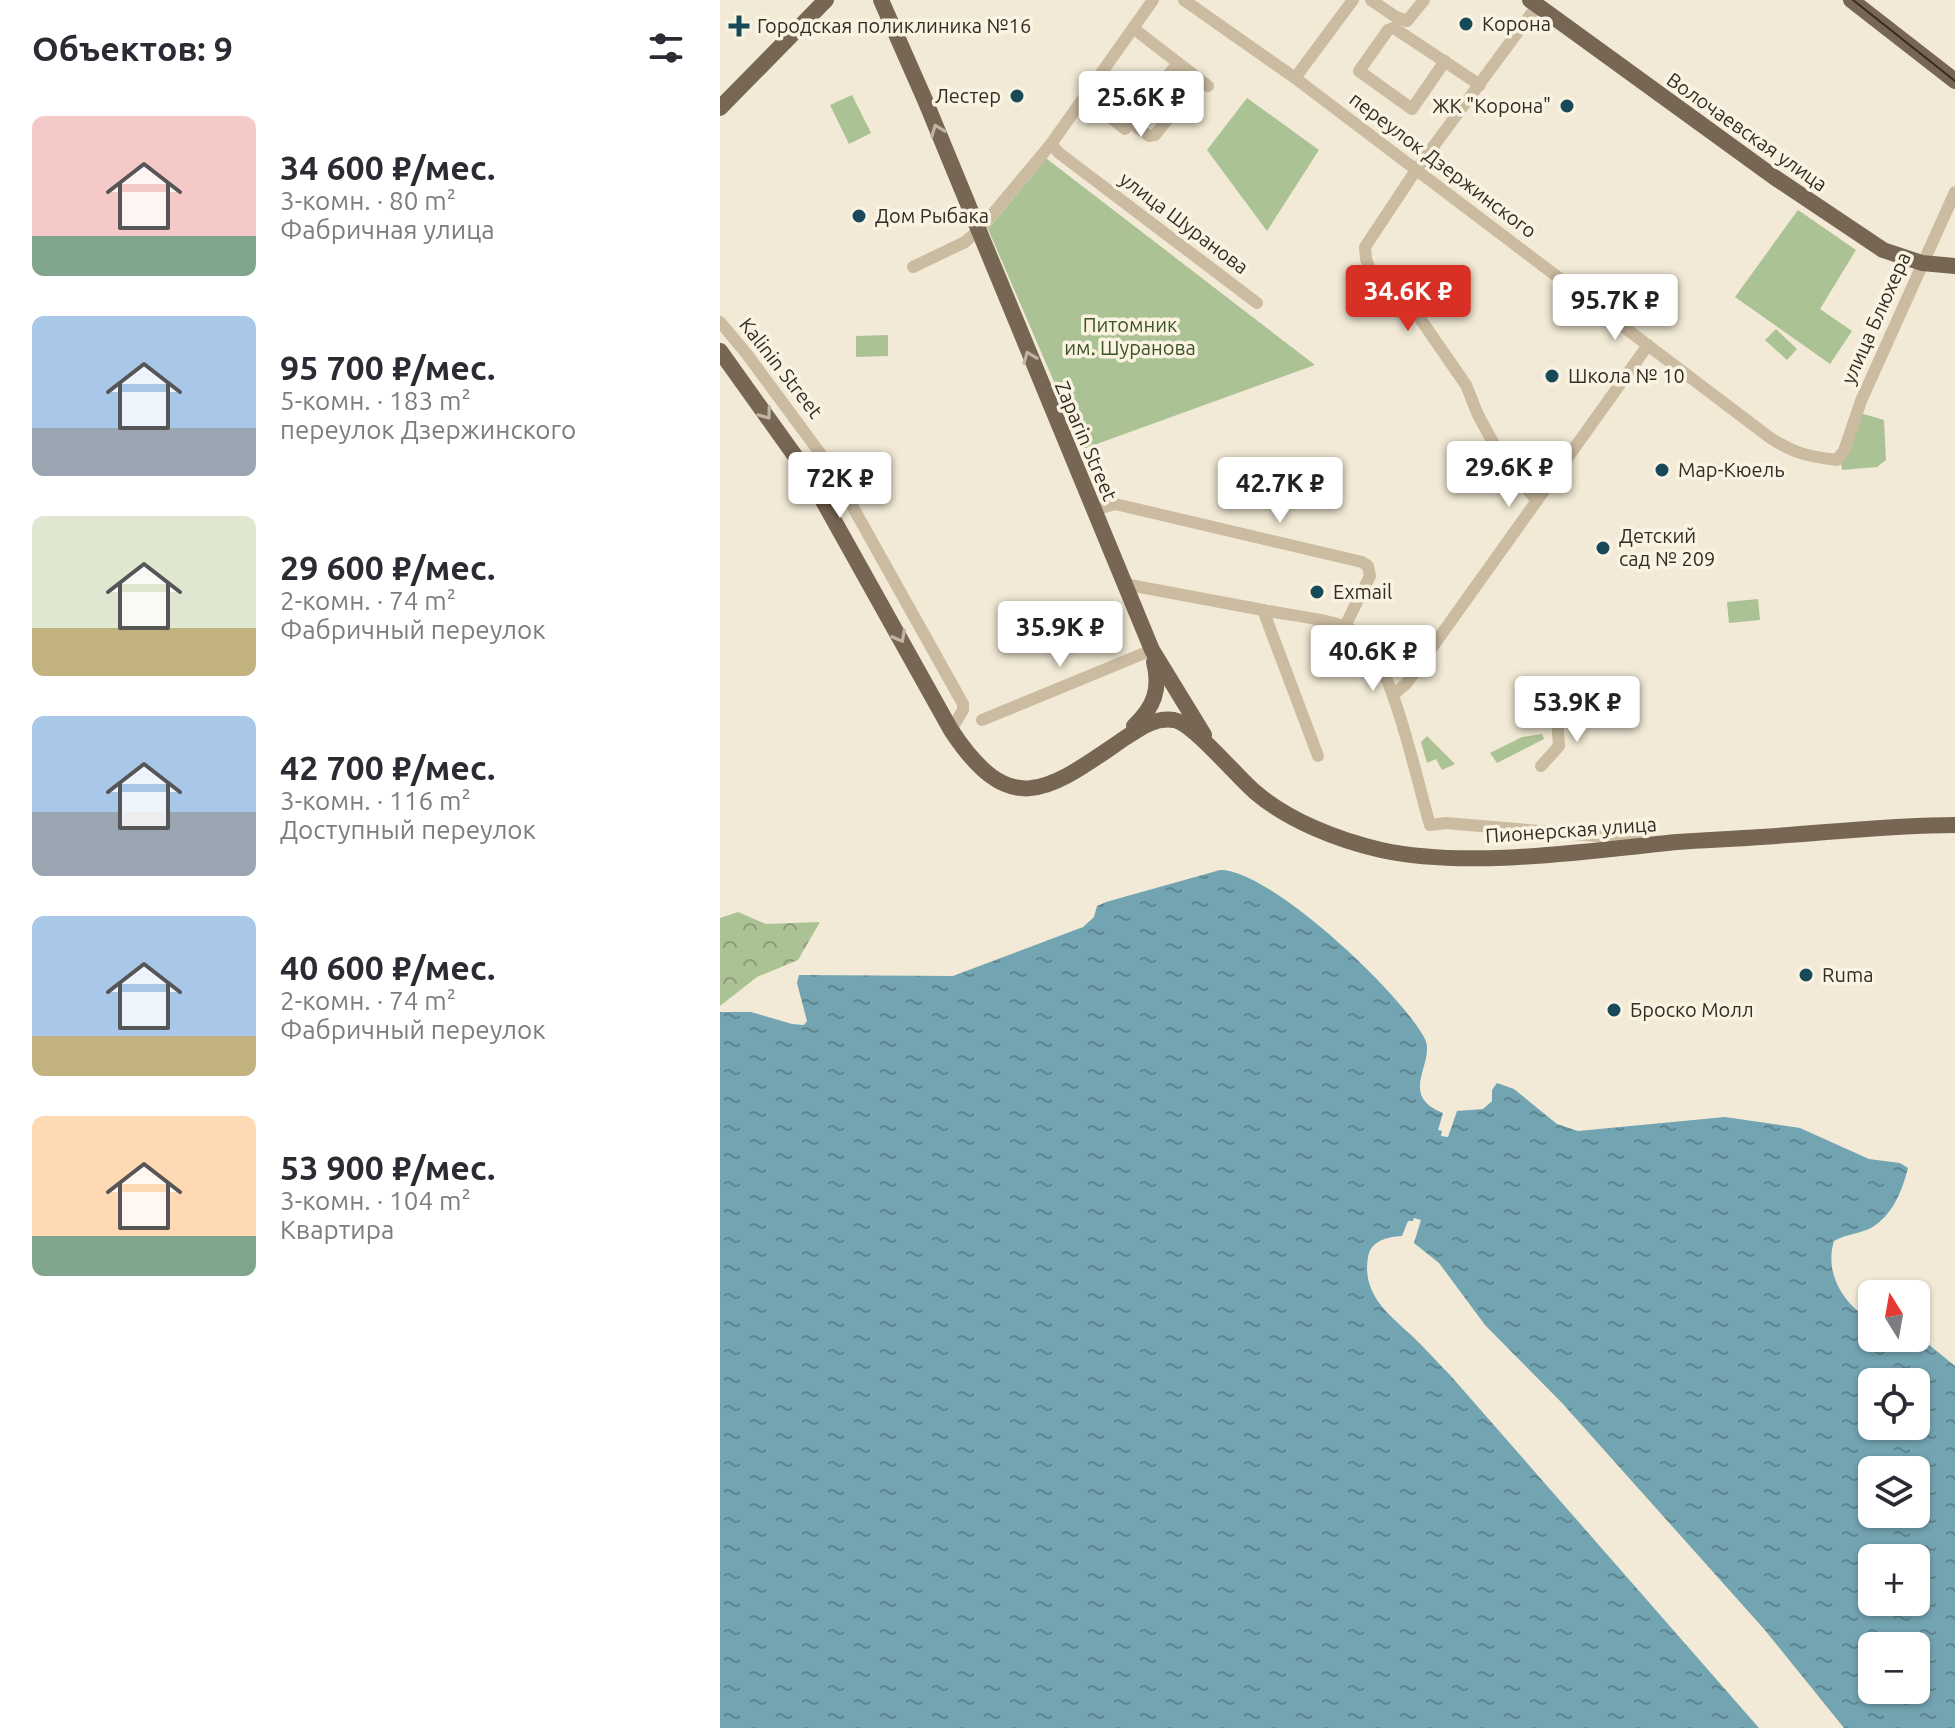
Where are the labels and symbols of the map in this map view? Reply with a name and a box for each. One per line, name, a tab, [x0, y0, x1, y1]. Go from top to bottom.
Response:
place label: Корона	[1482, 12, 1551, 35]
place label: Городская поликлиника №16	[757, 14, 1031, 37]
marker: Городская поликлиника №16	[728, 15, 750, 37]
marker: Корона	[1457, 15, 1475, 33]
street label: Волочаевская улица	[1663, 68, 1832, 196]
pin: 25.6K ₽	[1067, 71, 1215, 139]
place label: Лестер	[935, 84, 1001, 107]
marker: Лестер	[1008, 87, 1026, 105]
street label: переулок Дзержинского	[1345, 87, 1541, 242]
place label: ЖК "Корона"	[1432, 94, 1551, 117]
marker: ЖК "Корона"	[1558, 97, 1576, 115]
one-way arrow	[930, 124, 946, 138]
street label: улица Шуранова	[1115, 167, 1253, 278]
place label: Дом Рыбака	[875, 204, 989, 227]
marker: Дом Рыбака	[850, 207, 868, 225]
street label: улица Блюхера	[1836, 248, 1915, 387]
pin: 34.6K ₽	[1334, 265, 1482, 333]
pin: 95.7K ₽	[1541, 274, 1689, 342]
street label: Kalinin Street	[735, 313, 828, 422]
park label: Питомник им. Шуранова	[1064, 313, 1196, 359]
one-way arrow	[1022, 351, 1039, 365]
place label: Школа № 10	[1568, 364, 1685, 387]
marker: Школа № 10	[1543, 367, 1561, 385]
street label: Zaparin Street	[1051, 377, 1122, 504]
one-way arrow	[757, 405, 771, 420]
pin: 29.6K ₽	[1435, 441, 1583, 509]
pin: 72K ₽	[784, 452, 896, 520]
pin: 42.7K ₽	[1206, 457, 1354, 525]
place label: Мар-Кюель	[1678, 458, 1785, 481]
marker: Мар-Кюель	[1653, 461, 1671, 479]
place label: Детский сад № 209	[1619, 524, 1715, 570]
marker: Детский сад № 209	[1594, 539, 1612, 557]
place label: Exmail	[1333, 580, 1392, 603]
marker: Exmail	[1308, 583, 1326, 601]
pin: 35.9K ₽	[986, 601, 1134, 669]
pin: 40.6K ₽	[1299, 625, 1447, 693]
one-way arrow	[890, 629, 905, 644]
pin: 53.9K ₽	[1503, 676, 1651, 744]
street label: Пионерская улица	[1485, 812, 1657, 847]
place label: Ruma	[1822, 963, 1873, 986]
marker: Ruma	[1797, 966, 1815, 984]
place label: Броско Молл	[1630, 998, 1754, 1021]
marker: Броско Молл	[1605, 1001, 1623, 1019]
north arrow	[1858, 1280, 1930, 1352]

